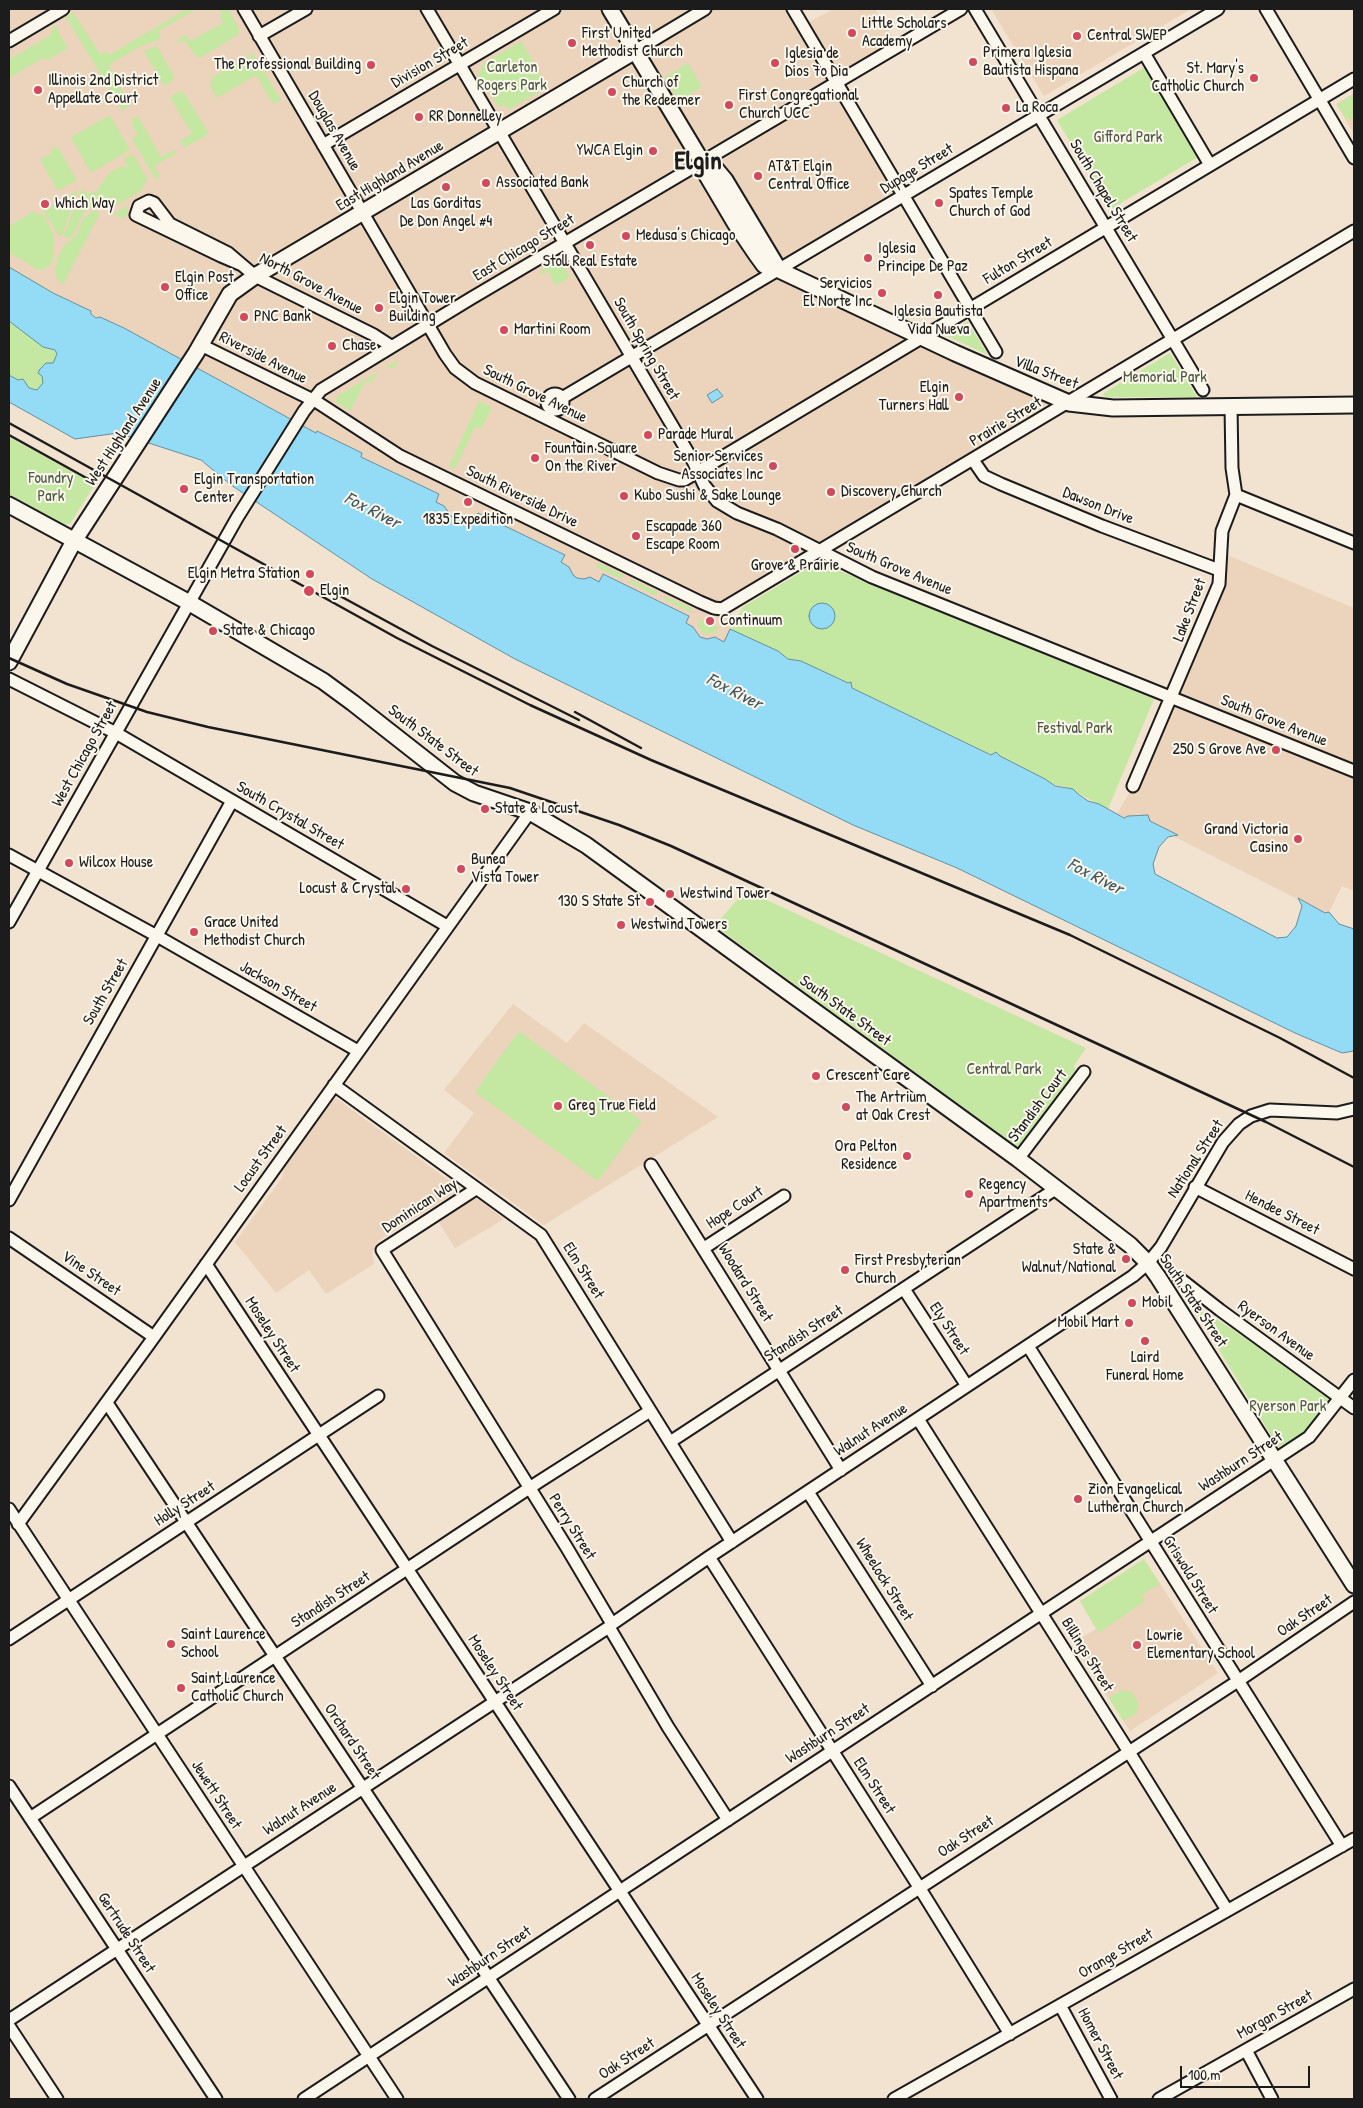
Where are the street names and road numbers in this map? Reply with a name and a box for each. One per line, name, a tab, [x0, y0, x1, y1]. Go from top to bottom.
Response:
street label: Division Street	[388, 33, 472, 93]
street label: Douglas Avenue	[304, 88, 364, 174]
street label: East Highland Avenue	[333, 136, 447, 216]
street label: South Chapel Street	[1065, 136, 1141, 246]
street label: Dupage Street	[877, 140, 957, 198]
street label: East Chicago Street	[470, 210, 578, 286]
street label: Fulton Street	[980, 233, 1056, 289]
street label: North Grove Avenue	[256, 249, 366, 319]
street label: South Spring Street	[609, 294, 683, 404]
street label: Riverside Avenue	[216, 328, 310, 388]
street label: Villa Street	[1011, 352, 1081, 394]
street label: South Grove Avenue	[480, 361, 590, 427]
street label: West Highland Avenue	[82, 374, 166, 490]
street label: Prairie Street	[966, 393, 1046, 451]
street label: South Riverside Drive	[463, 462, 581, 532]
street label: Dawson Drive	[1060, 483, 1136, 529]
street label: South Grove Avenue	[843, 538, 955, 600]
street label: Lake Street	[1169, 576, 1211, 644]
street label: South Grove Avenue	[1218, 691, 1330, 751]
street label: West Chicago Street	[48, 698, 122, 810]
street label: South State Street	[384, 701, 482, 781]
street label: South Crystal Street	[233, 777, 347, 855]
street label: South Street	[79, 955, 133, 1029]
street label: Jackson Street	[236, 957, 320, 1017]
street label: South State Street	[796, 971, 894, 1051]
street label: Standish Court	[1004, 1066, 1072, 1146]
street label: National Street	[1164, 1116, 1228, 1202]
street label: Locust Street	[230, 1122, 292, 1196]
street label: Dominican Way	[379, 1175, 461, 1237]
street label: Hope Court	[703, 1182, 767, 1234]
street label: Hendee Street	[1242, 1186, 1322, 1240]
street label: Elm Street	[558, 1239, 608, 1303]
street label: Woodard Street	[713, 1240, 777, 1326]
street label: Vine Street	[58, 1247, 124, 1301]
street label: South State Street	[1155, 1251, 1231, 1351]
street label: Moseley Street	[240, 1293, 304, 1377]
street label: Ryerson Avenue	[1234, 1297, 1318, 1365]
street label: Ely Street	[925, 1299, 973, 1359]
street label: Standish Street	[761, 1301, 847, 1367]
street label: Walnut Avenue	[831, 1399, 911, 1461]
street label: Washburn Street	[1195, 1428, 1287, 1496]
street label: Holly Street	[151, 1477, 219, 1531]
street label: Perry Street	[544, 1491, 600, 1563]
street label: Griswold Street	[1158, 1532, 1222, 1618]
street label: Wheelock Street	[851, 1535, 917, 1625]
street label: Standish Street	[288, 1567, 374, 1633]
street label: Oak Street	[1274, 1591, 1336, 1641]
street label: Billings Street	[1057, 1614, 1117, 1696]
street label: Moseley Street	[463, 1631, 527, 1715]
street label: Orchard Street	[320, 1700, 384, 1784]
street label: Washburn Street	[782, 1700, 874, 1768]
street label: Elm Street	[849, 1754, 899, 1818]
street label: Jewett Street	[187, 1757, 245, 1833]
street label: Walnut Avenue	[260, 1778, 340, 1840]
street label: Oak Street	[934, 1812, 998, 1862]
street label: Gertrude Street	[93, 1889, 159, 1977]
street label: Washburn Street	[445, 1922, 535, 1992]
street label: Orange Street	[1075, 1925, 1157, 1983]
street label: Moseley Street	[686, 1969, 750, 2053]
street label: Morgan Street	[1234, 1986, 1316, 2044]
street label: Homer Street	[1073, 2005, 1127, 2083]
street label: Oak Street	[595, 2034, 659, 2084]

